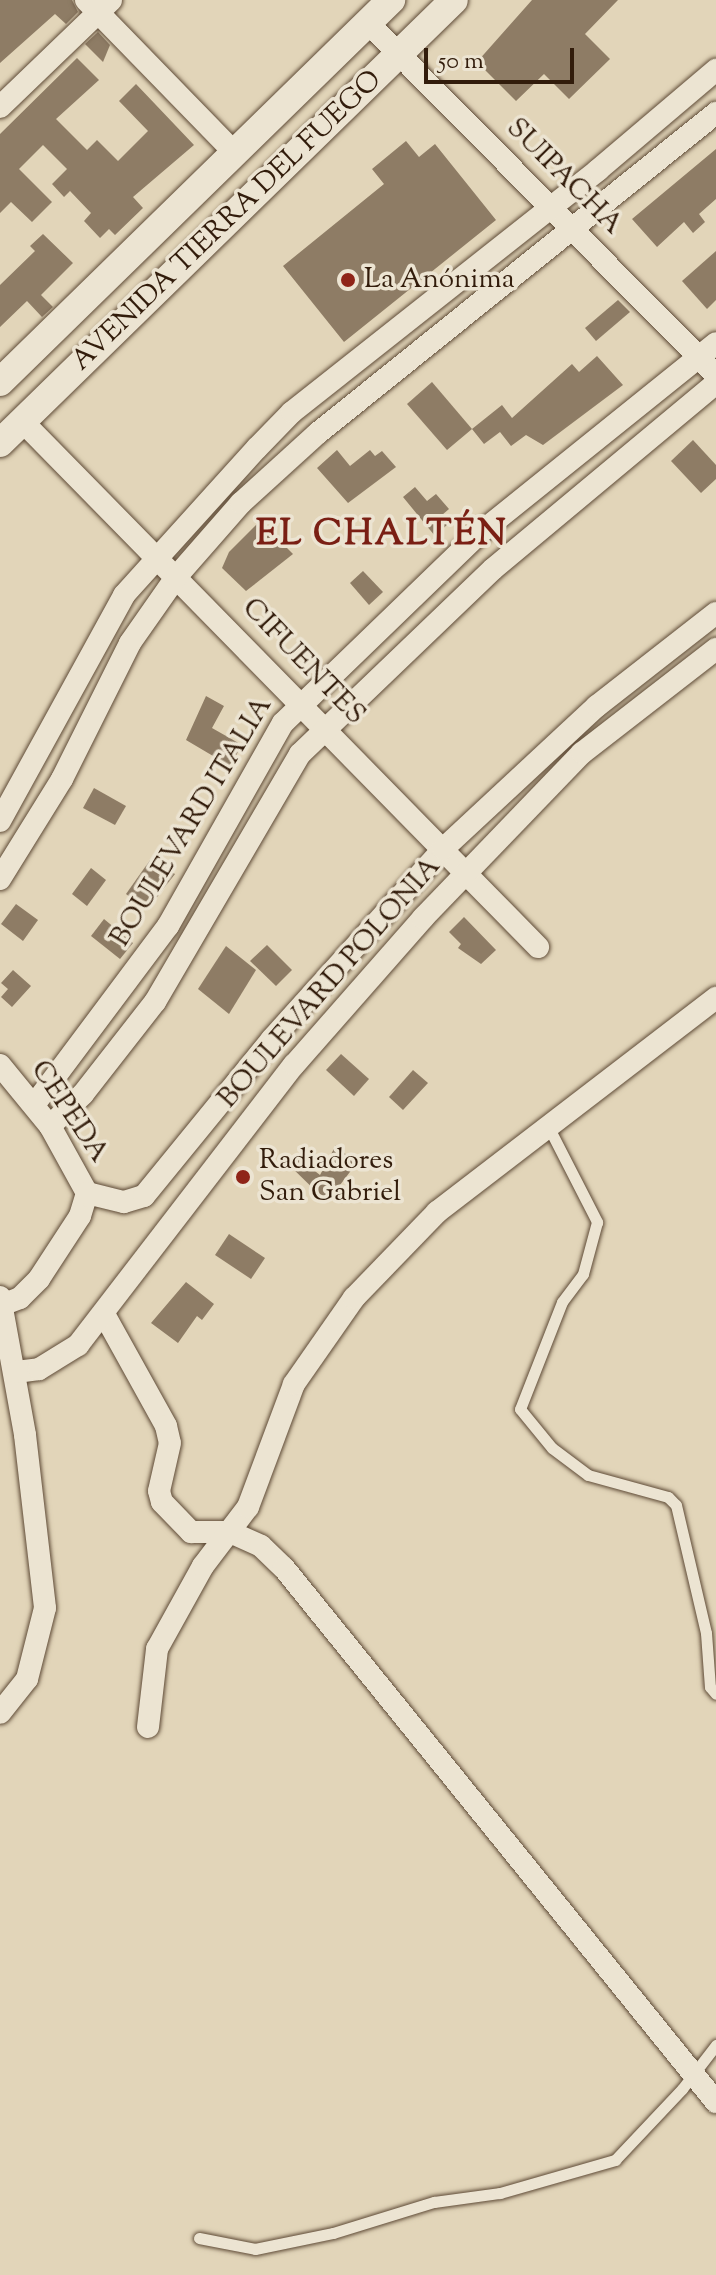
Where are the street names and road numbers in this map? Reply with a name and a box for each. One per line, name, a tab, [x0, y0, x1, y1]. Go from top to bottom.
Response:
street label: AVENIDA TIERRA DEL FUEGO	[65, 64, 389, 378]
street label: SUIPACHA	[499, 112, 629, 242]
street label: CIFUENTES	[234, 592, 372, 732]
street label: BOULEVARD ITALIA	[104, 691, 280, 953]
street label: BOULEVARD POLONIA	[212, 850, 448, 1116]
street label: CEPEDA	[23, 1055, 115, 1169]

